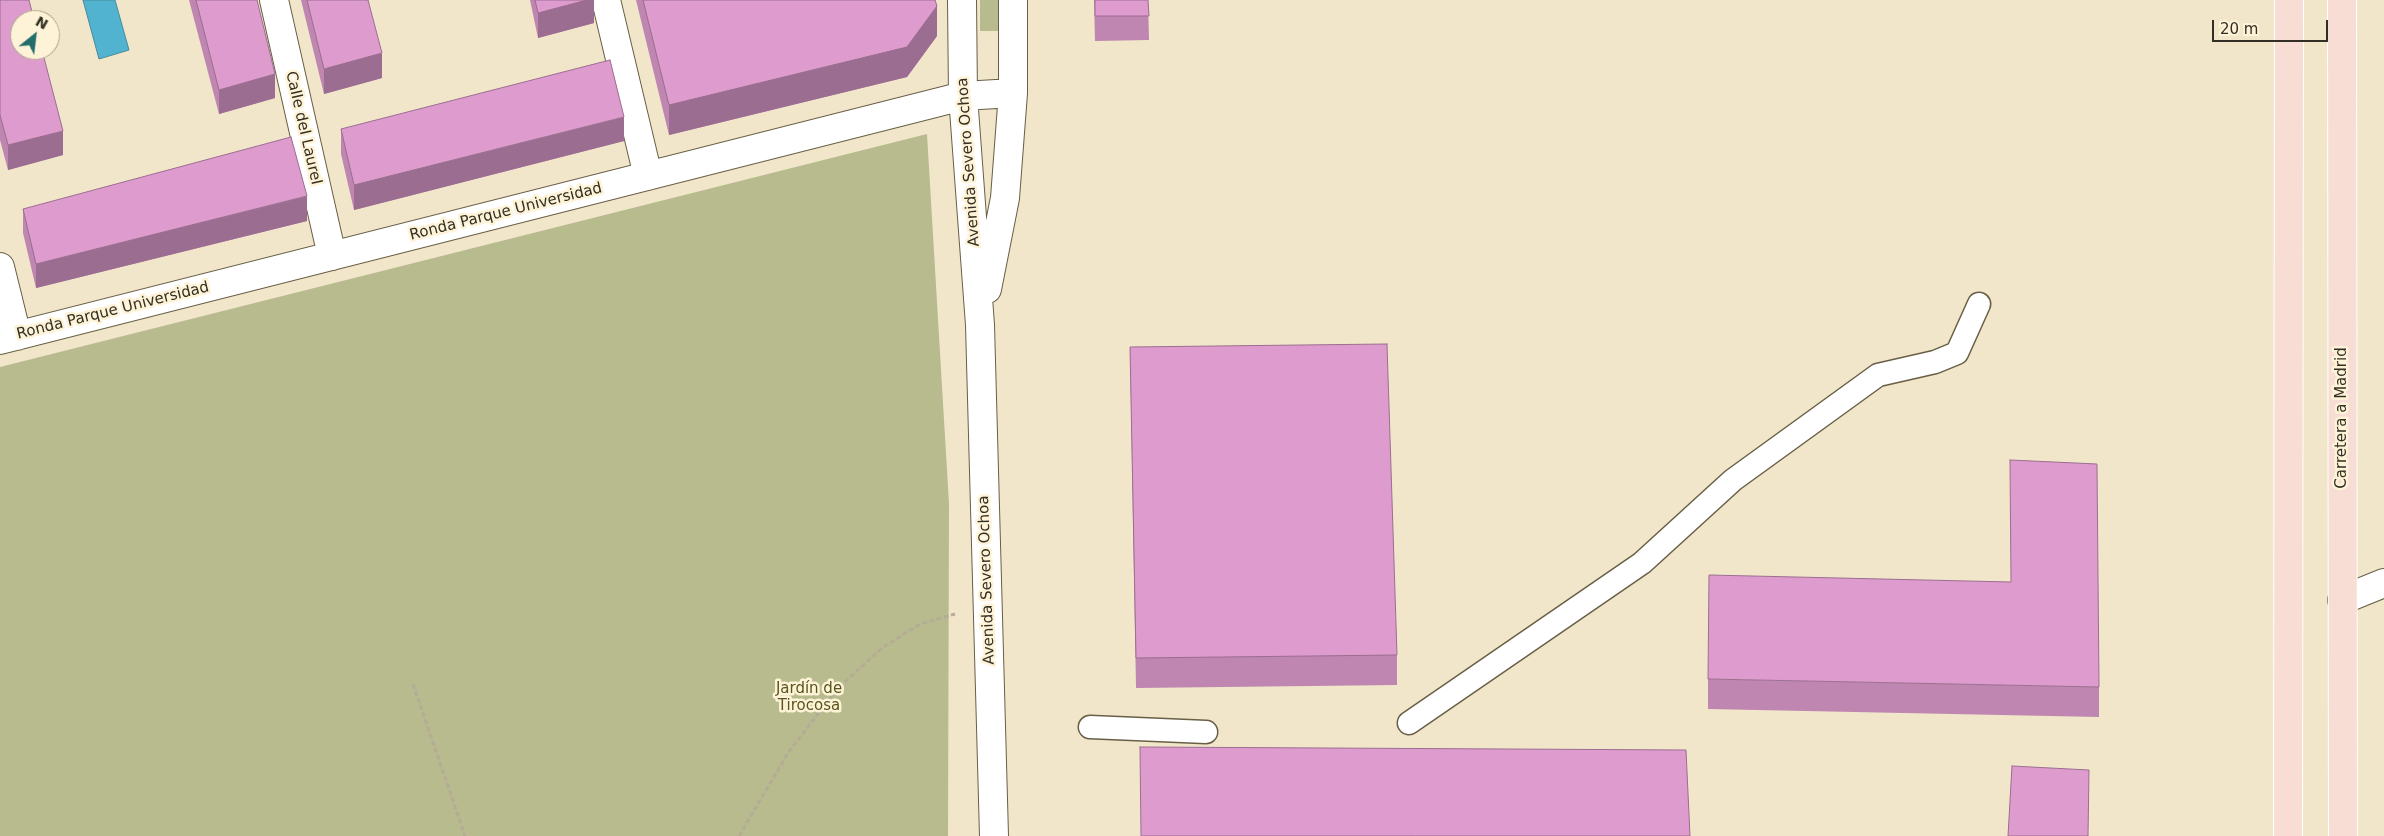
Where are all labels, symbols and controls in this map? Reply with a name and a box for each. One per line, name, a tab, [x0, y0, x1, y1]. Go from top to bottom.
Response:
north arrow	[10, 10, 60, 60]
scale bar	[2214, 10, 2330, 42]
text: N	[33, 13, 51, 33]
text: 20 m	[2220, 20, 2258, 38]
street label: Calle del Laurel	[281, 69, 325, 187]
street label: Avenida Severo Ochoa	[954, 77, 984, 247]
street label: Ronda Parque Universidad	[408, 179, 604, 245]
street label: Ronda Parque Universidad	[15, 278, 211, 344]
street label: Carretera a Madrid	[2333, 347, 2351, 489]
street label: Avenida Severo Ochoa	[975, 495, 999, 665]
park label: Jardín de Tirocosa	[776, 680, 842, 715]

